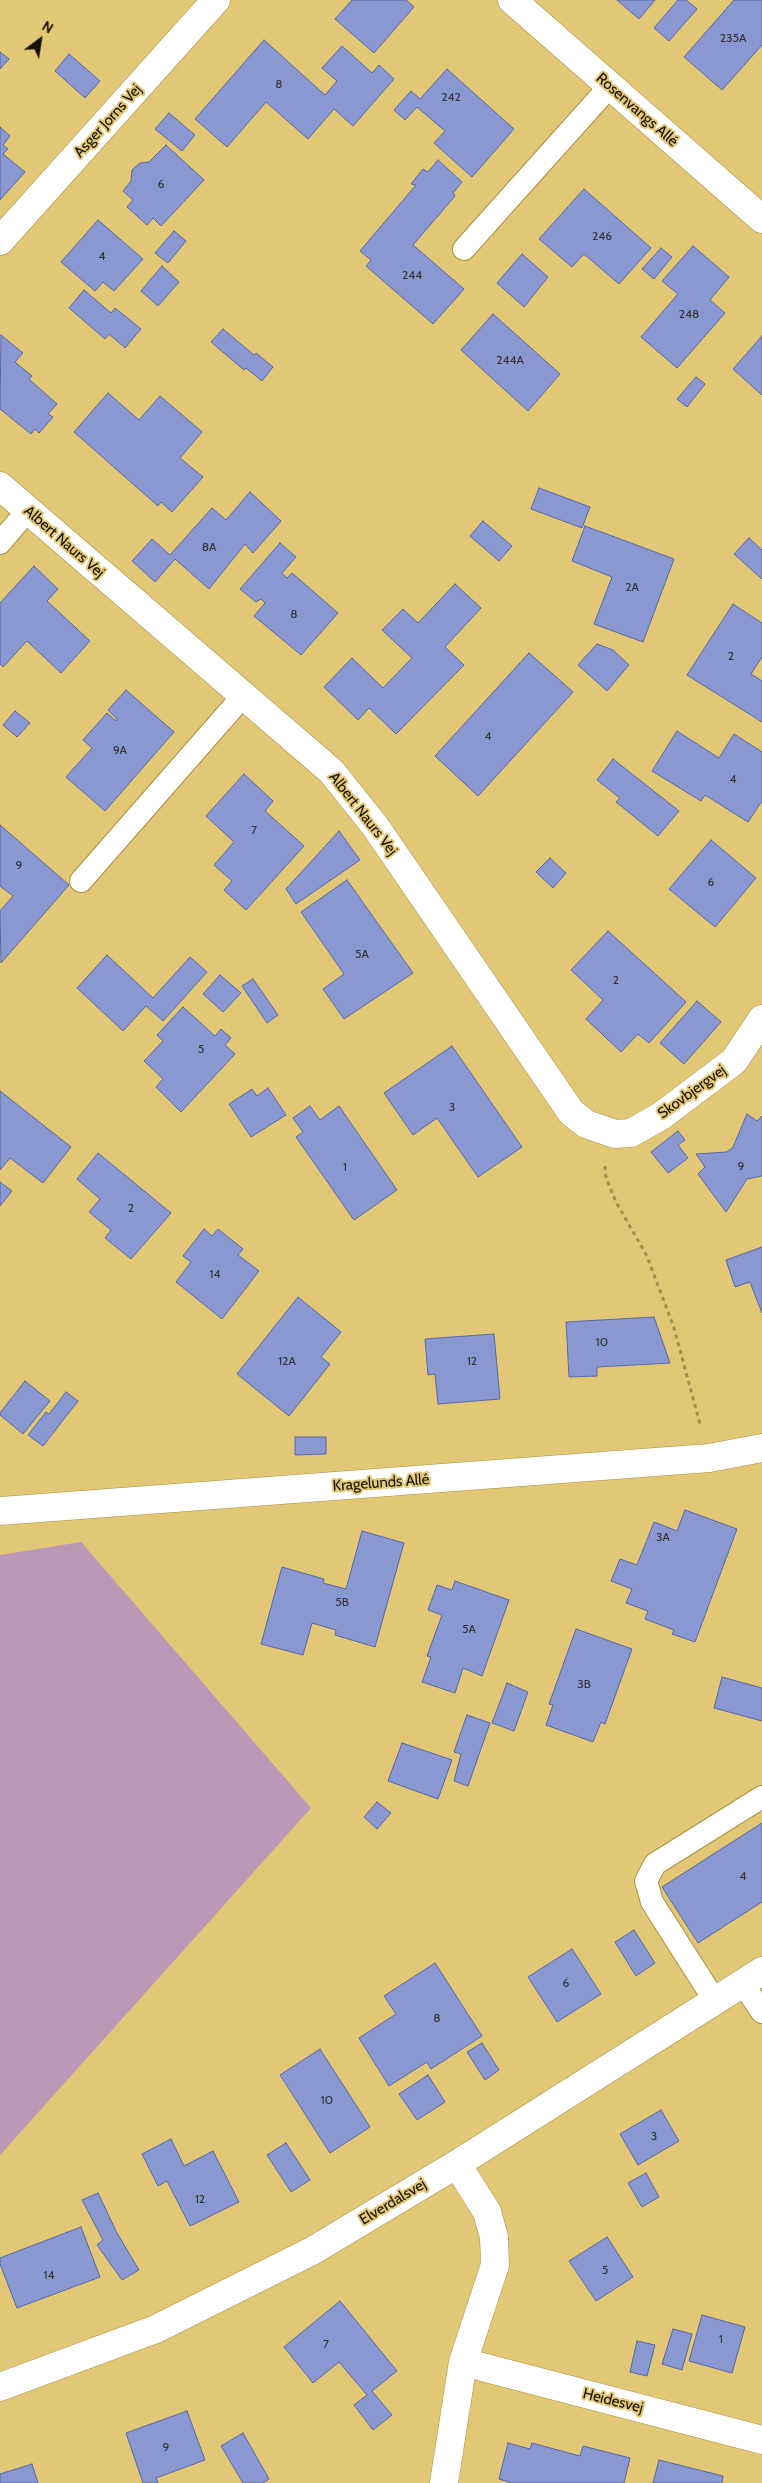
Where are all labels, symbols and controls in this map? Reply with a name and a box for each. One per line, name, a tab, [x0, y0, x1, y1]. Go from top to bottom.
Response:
north arrow	[15, 15, 65, 65]
text: N	[39, 17, 57, 37]
house number: 235A	[720, 31, 746, 45]
street label: Rosenvangs Allé	[592, 69, 682, 151]
house number: 8	[275, 77, 283, 91]
street label: Asger Jorns Vej	[70, 81, 146, 161]
house number: 242	[441, 90, 461, 104]
house number: 6	[158, 177, 164, 191]
house number: 246	[592, 229, 612, 243]
house number: 4	[99, 249, 105, 263]
house number: 244	[402, 268, 422, 282]
house number: 248	[679, 307, 699, 321]
house number: 244A	[496, 353, 524, 367]
street label: Albert Naurs Vej	[20, 502, 108, 582]
house number: 8A	[202, 540, 216, 554]
house number: 2A	[625, 580, 639, 594]
house number: 8	[290, 607, 298, 621]
house number: 2	[728, 649, 734, 663]
house number: 4	[485, 729, 491, 743]
house number: 9A	[113, 743, 127, 757]
street label: Albert Naurs Vej	[325, 769, 401, 859]
house number: 4	[730, 772, 736, 786]
house number: 7	[251, 823, 257, 837]
house number: 9	[16, 858, 22, 872]
house number: 6	[708, 875, 714, 889]
house number: 5A	[355, 947, 369, 961]
house number: 2	[613, 973, 619, 987]
house number: 5	[198, 1042, 204, 1056]
street label: Skovbjergvej	[654, 1061, 730, 1123]
house number: 3	[449, 1100, 455, 1114]
house number: 9	[738, 1159, 744, 1173]
house number: 1	[343, 1160, 347, 1174]
house number: 2	[128, 1201, 134, 1215]
house number: 14	[210, 1267, 220, 1281]
house number: 10	[596, 1335, 608, 1349]
house number: 12A	[278, 1354, 296, 1368]
house number: 12	[467, 1354, 477, 1368]
street label: Kragelunds Allé	[332, 1471, 430, 1495]
house number: 3A	[656, 1530, 670, 1544]
house number: 5B	[335, 1595, 349, 1609]
house number: 5A	[462, 1622, 476, 1636]
house number: 3B	[577, 1677, 591, 1691]
house number: 4	[740, 1869, 746, 1883]
house number: 6	[563, 1976, 569, 1990]
house number: 8	[433, 2011, 441, 2025]
house number: 10	[321, 2093, 333, 2107]
house number: 3	[651, 2129, 657, 2143]
street label: Elverdalsvej	[356, 2175, 430, 2229]
house number: 12	[195, 2192, 205, 2206]
house number: 5	[602, 2263, 608, 2277]
house number: 14	[44, 2268, 54, 2282]
house number: 1	[719, 2332, 723, 2346]
house number: 7	[323, 2337, 329, 2351]
street label: Heidesvej	[581, 2385, 645, 2417]
house number: 9	[163, 2440, 169, 2454]

